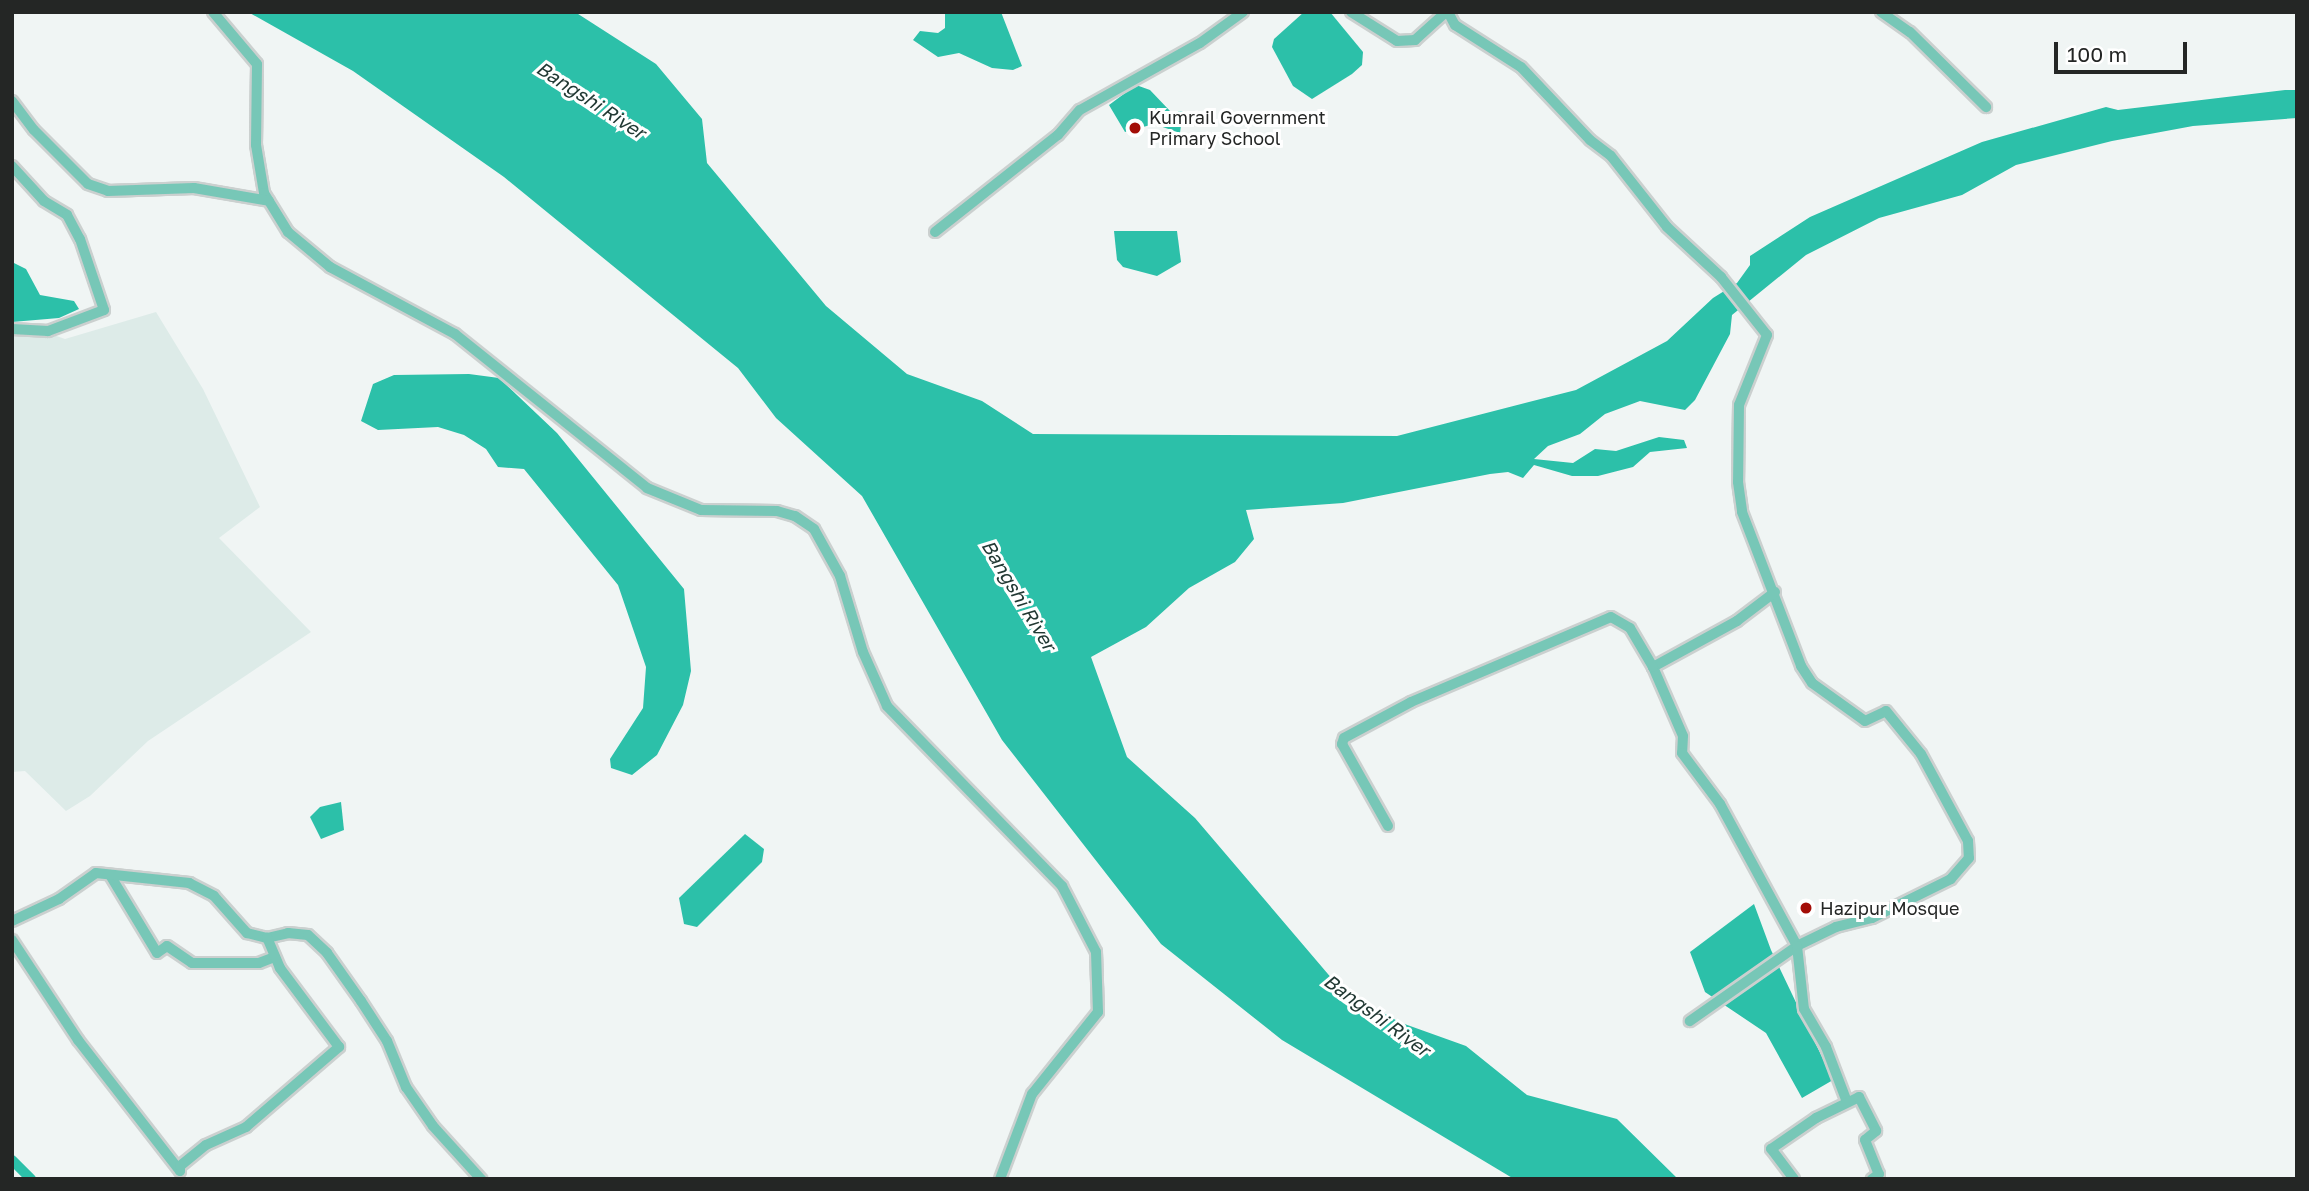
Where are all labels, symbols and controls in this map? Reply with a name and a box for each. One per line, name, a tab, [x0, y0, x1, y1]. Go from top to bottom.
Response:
scale bar	[2057, 28, 2190, 72]
text: 100 m	[2067, 41, 2127, 67]
water label: Bangshi River	[532, 56, 650, 144]
place label: Kumrail Government Primary School	[1149, 107, 1326, 150]
marker: Kumrail Government Primary School	[1127, 120, 1143, 136]
water label: Bangshi River	[977, 535, 1061, 655]
place label: Hazipur Mosque	[1820, 897, 1960, 919]
marker: Hazipur Mosque	[1798, 900, 1814, 916]
water label: Bangshi River	[1320, 969, 1434, 1061]

